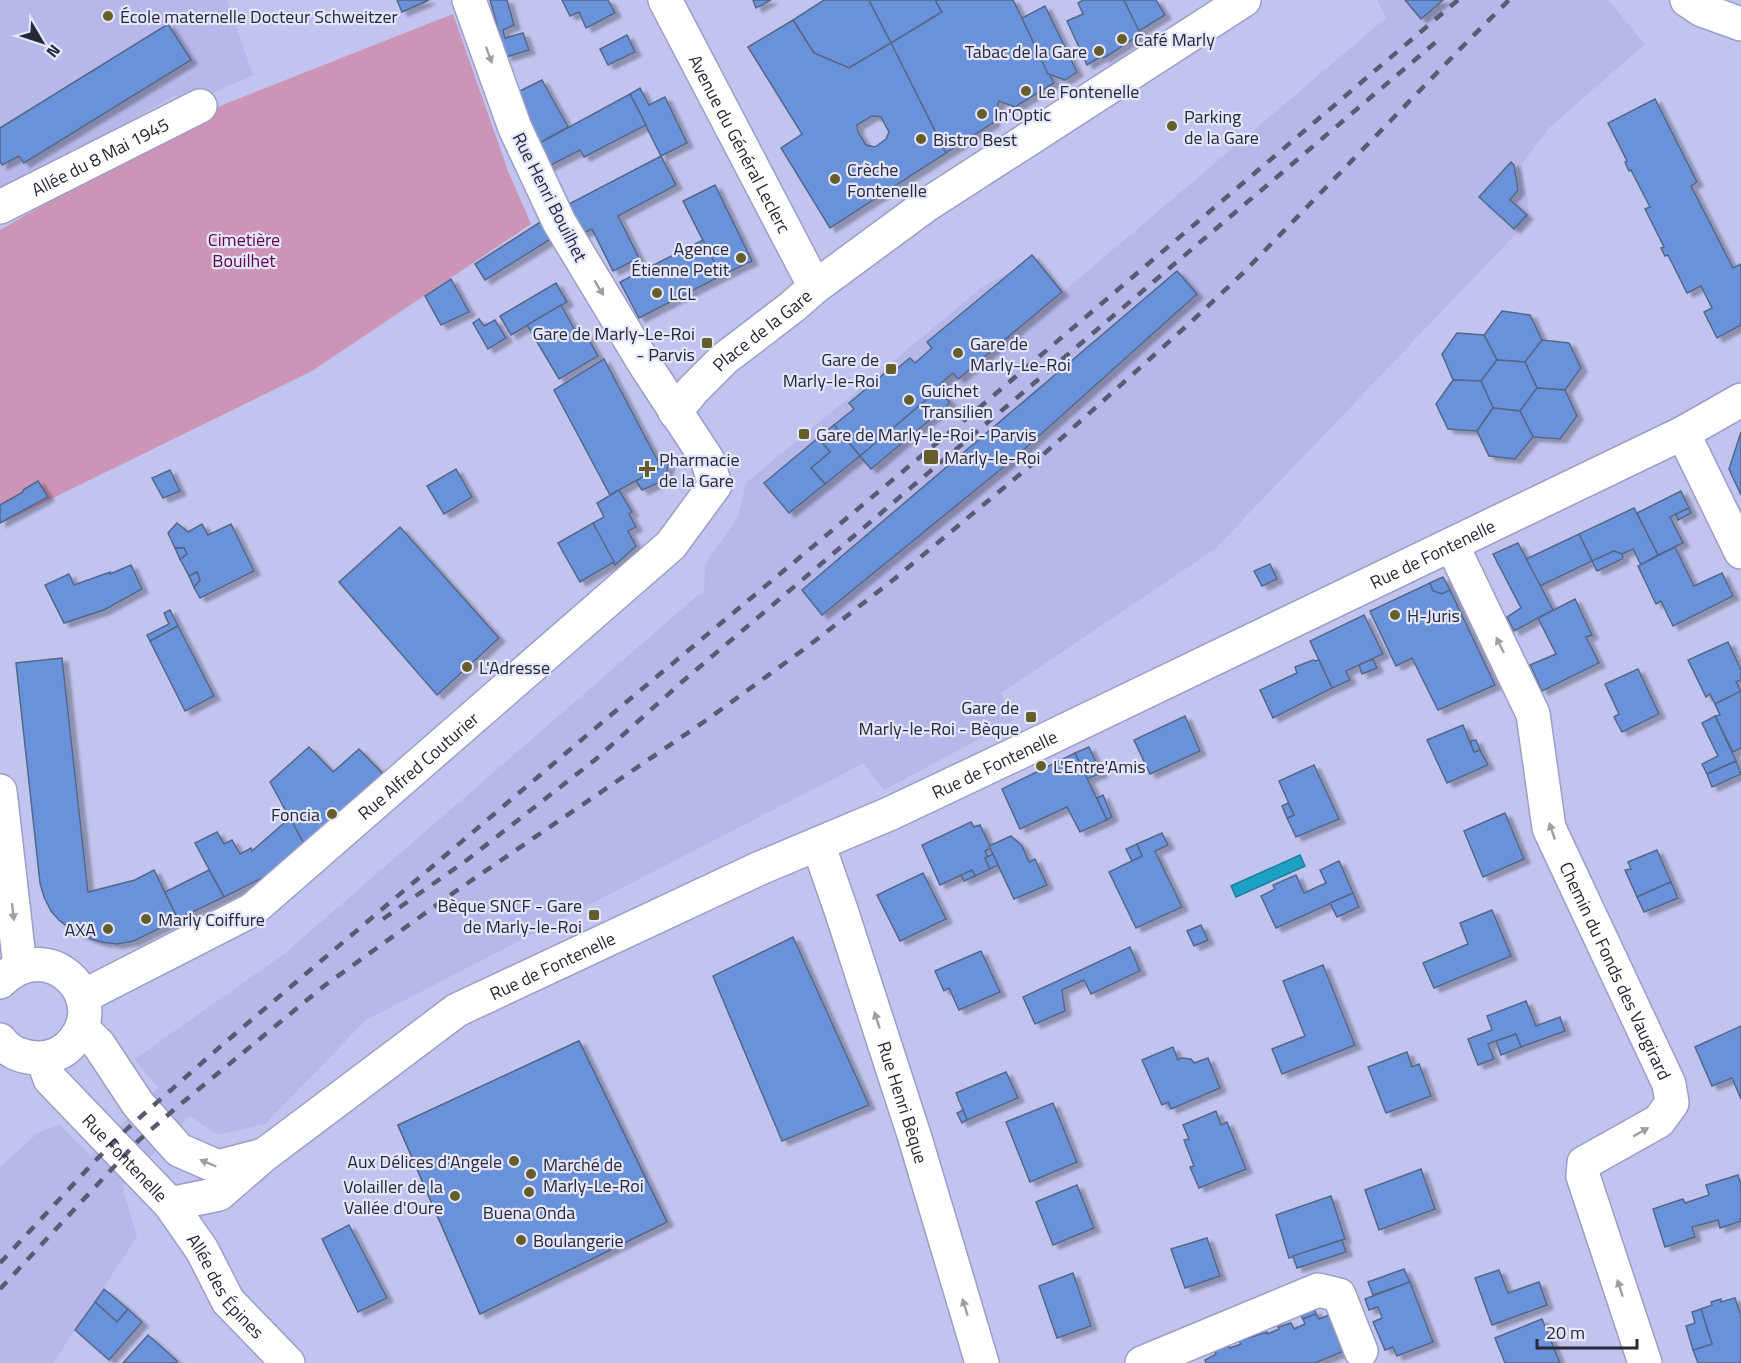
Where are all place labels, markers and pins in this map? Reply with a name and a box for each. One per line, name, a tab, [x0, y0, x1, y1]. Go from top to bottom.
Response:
place label: École maternelle Docteur Schweitzer	[120, 3, 398, 30]
marker: École maternelle Docteur Schweitzer	[101, 9, 115, 23]
place label: Café Marly	[1134, 26, 1215, 53]
marker: Café Marly	[1115, 32, 1129, 46]
place label: Tabac de la Gare	[965, 38, 1087, 65]
marker: Tabac de la Gare	[1092, 44, 1106, 58]
place label: Le Fontenelle	[1038, 78, 1139, 105]
marker: Le Fontenelle	[1019, 84, 1033, 98]
place label: In'Optic	[994, 101, 1051, 128]
place label: Parking de la Gare	[1184, 103, 1259, 151]
marker: In'Optic	[975, 107, 989, 121]
marker: Parking de la Gare	[1165, 119, 1179, 133]
place label: Bistro Best	[933, 126, 1018, 153]
marker: Bistro Best	[914, 132, 928, 146]
place label: Crèche Fontenelle	[847, 156, 927, 204]
marker: Crèche Fontenelle	[828, 172, 842, 186]
place label: Agence Étienne Petit	[631, 235, 730, 283]
marker: Agence Étienne Petit	[734, 251, 748, 265]
place label: LCL	[669, 280, 696, 307]
marker: LCL	[650, 286, 664, 300]
place label: Gare de Marly-Le-Roi - Parvis	[532, 320, 695, 368]
place label: Gare de Marly-Le-Roi	[970, 330, 1071, 378]
marker: Gare de Marly-Le-Roi - Parvis	[700, 336, 714, 350]
place label: Gare de Marly-le-Roi	[783, 346, 879, 394]
marker: Gare de Marly-Le-Roi	[951, 346, 965, 360]
marker: Gare de Marly-le-Roi	[884, 362, 898, 376]
place label: Guichet Transilien	[921, 377, 993, 425]
marker: Guichet Transilien	[902, 393, 916, 407]
place label: Gare de Marly-le-Roi - Parvis	[816, 421, 1037, 448]
marker: Gare de Marly-le-Roi - Parvis	[797, 427, 811, 441]
place label: Marly-le-Roi	[944, 444, 1040, 471]
place label: Pharmacie de la Gare	[659, 446, 740, 494]
marker: Marly-le-Roi	[922, 448, 940, 466]
marker: Pharmacie de la Gare	[640, 462, 654, 476]
place label: H-Juris	[1407, 602, 1460, 629]
marker: H-Juris	[1388, 608, 1402, 622]
place label: L'Adresse	[479, 654, 550, 681]
marker: L'Adresse	[460, 660, 474, 674]
place label: Gare de Marly-le-Roi - Bèque	[859, 694, 1019, 742]
marker: Gare de Marly-le-Roi - Bèque	[1024, 710, 1038, 724]
place label: L'Entre'Amis	[1053, 753, 1146, 780]
marker: L'Entre'Amis	[1034, 759, 1048, 773]
place label: Foncia	[271, 801, 320, 828]
marker: Foncia	[325, 807, 339, 821]
place label: Bèque SNCF - Gare de Marly-le-Roi	[438, 892, 582, 940]
place label: Marly Coiffure	[158, 906, 265, 933]
marker: Bèque SNCF - Gare de Marly-le-Roi	[587, 908, 601, 922]
marker: Marly Coiffure	[139, 912, 153, 926]
place label: AXA	[65, 916, 96, 943]
marker: AXA	[101, 922, 115, 936]
place label: Aux Délices d'Angele	[347, 1148, 502, 1175]
place label: Marché de Marly-Le-Roi	[543, 1151, 644, 1199]
marker: Aux Délices d'Angele	[507, 1154, 521, 1168]
marker: Marché de Marly-Le-Roi	[524, 1167, 538, 1181]
place label: Volailler de la Vallée d'Oure	[343, 1173, 443, 1221]
marker: Buena Onda	[522, 1185, 536, 1199]
marker: Volailler de la Vallée d'Oure	[448, 1189, 462, 1203]
place label: Buena Onda	[483, 1199, 575, 1226]
place label: Boulangerie	[533, 1227, 624, 1254]
marker: Boulangerie	[514, 1233, 528, 1247]

